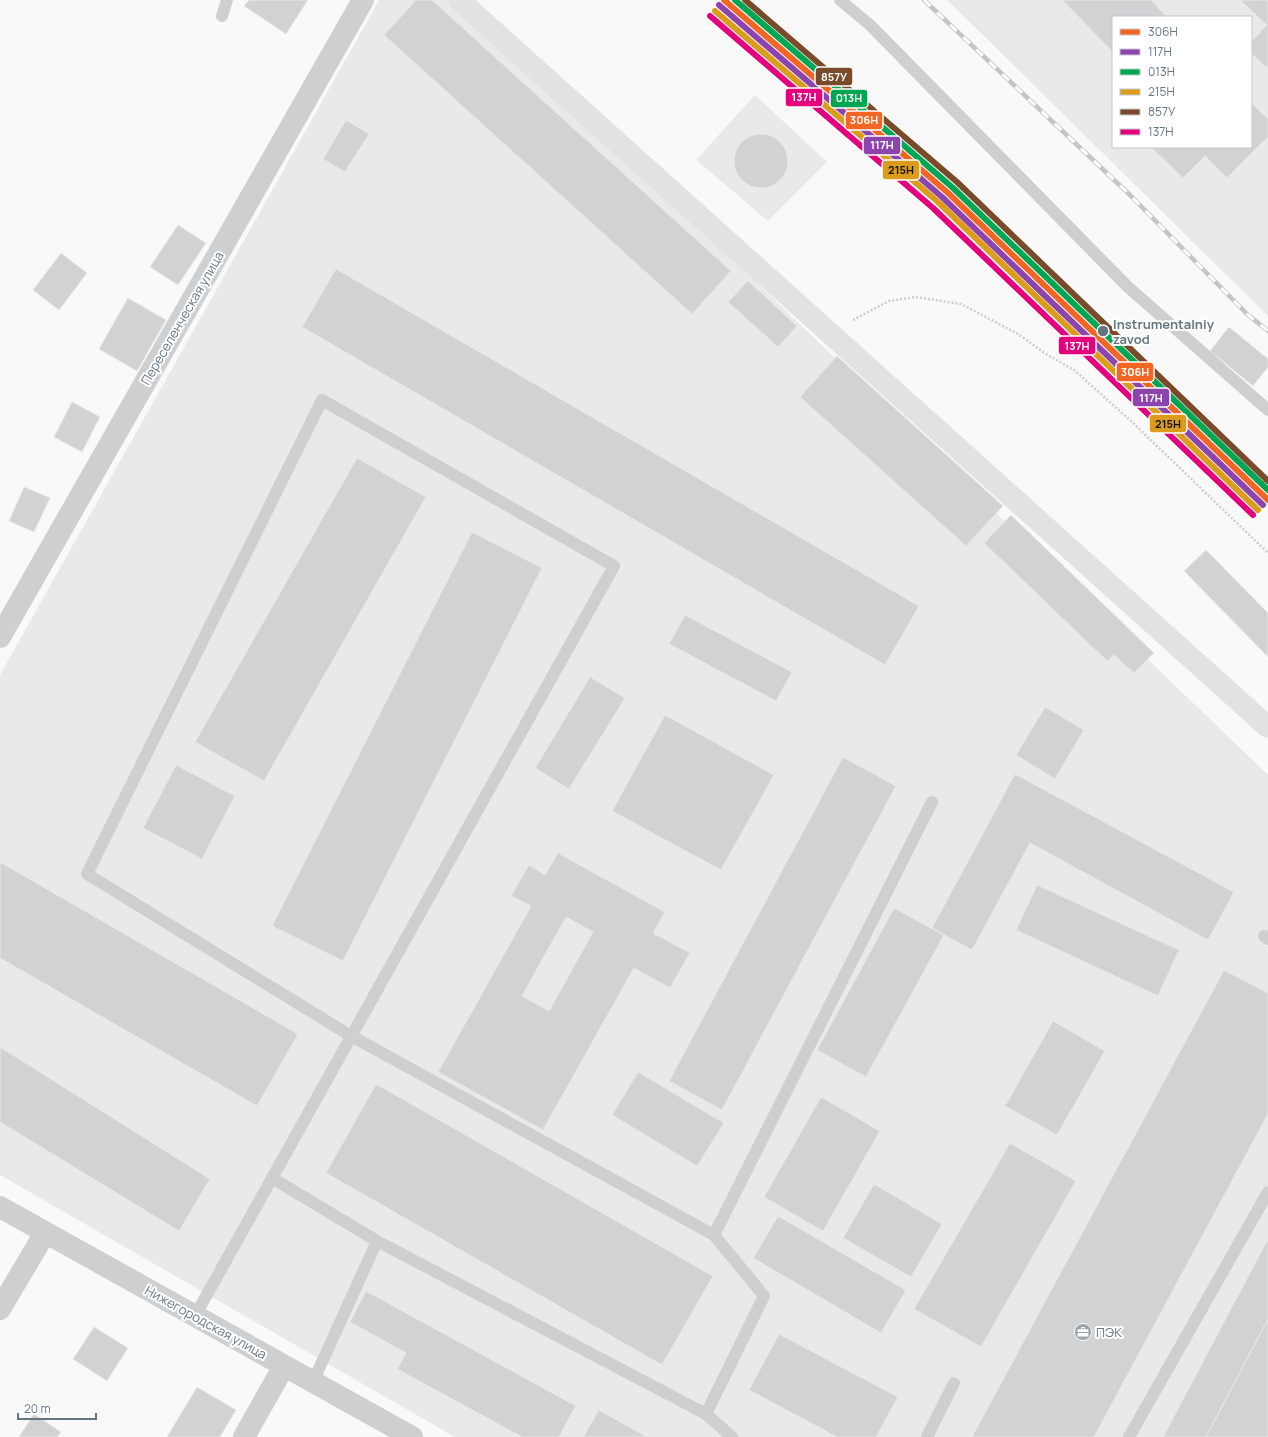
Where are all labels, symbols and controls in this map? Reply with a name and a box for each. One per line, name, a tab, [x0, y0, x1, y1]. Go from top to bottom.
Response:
legend	[1112, 16, 1252, 148]
text: 306Н	[1148, 23, 1178, 40]
text: 117Н	[1148, 43, 1172, 60]
text: 013Н	[1148, 63, 1175, 80]
line badge: 857У	[815, 67, 853, 86]
text: 857У	[821, 69, 847, 84]
text: 215Н	[1148, 83, 1175, 100]
line badge: 137Н	[785, 88, 823, 107]
text: 137Н	[791, 89, 817, 104]
line badge: 013Н	[830, 89, 868, 108]
text: 013Н	[836, 90, 862, 105]
text: 857У	[1148, 103, 1176, 120]
line badge: 306Н	[845, 111, 883, 130]
text: 306Н	[850, 112, 878, 127]
text: 137Н	[1148, 123, 1174, 140]
line badge: 117Н	[863, 136, 901, 155]
text: 117Н	[870, 137, 894, 152]
line badge: 215Н	[882, 160, 920, 180]
text: 215Н	[888, 162, 914, 177]
street label: Переселенческая улица	[136, 248, 228, 388]
place label: Instrumentalniy zavod	[1113, 315, 1215, 348]
marker: Instrumentalniy zavod	[1096, 324, 1110, 338]
line badge: 137Н	[1058, 336, 1096, 355]
text: 137Н	[1064, 338, 1090, 353]
line badge: 306Н	[1116, 362, 1154, 382]
text: 306Н	[1121, 364, 1149, 379]
line badge: 117Н	[1132, 388, 1170, 407]
text: 117Н	[1139, 390, 1163, 405]
line badge: 215Н	[1149, 414, 1187, 433]
text: 215Н	[1155, 416, 1181, 431]
street label: Нижегородская улица	[142, 1281, 270, 1363]
office icon: ПЭК	[1073, 1322, 1093, 1342]
place label: ПЭК	[1096, 1323, 1122, 1341]
scale bar	[18, 1395, 96, 1421]
text: 20 m	[24, 1400, 51, 1417]

